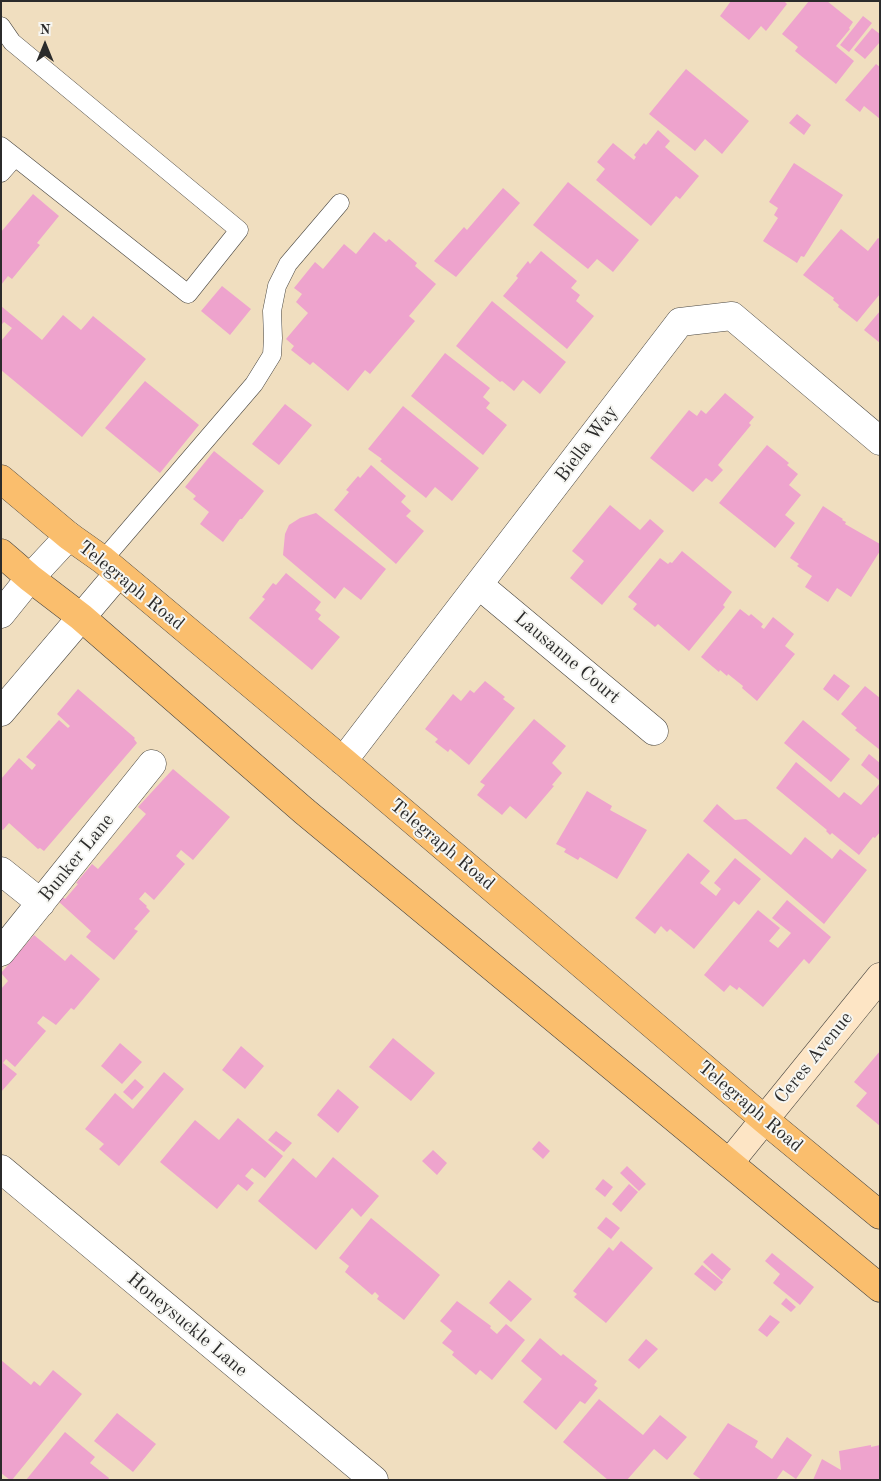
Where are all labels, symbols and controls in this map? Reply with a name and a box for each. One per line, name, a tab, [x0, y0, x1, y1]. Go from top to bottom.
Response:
north arrow	[20, 20, 70, 70]
text: N	[40, 23, 50, 37]
street label: Biella Way	[551, 401, 623, 487]
street label: Telegraph Road	[73, 536, 189, 636]
street label: Lausanne Court	[509, 607, 625, 709]
street label: Telegraph Road	[385, 794, 499, 896]
street label: Bunker Lane	[35, 809, 119, 907]
street label: Ceres Avenue	[770, 1007, 858, 1109]
street label: Telegraph Road	[693, 1056, 807, 1158]
street label: Honeysuckle Lane	[122, 1268, 252, 1382]

